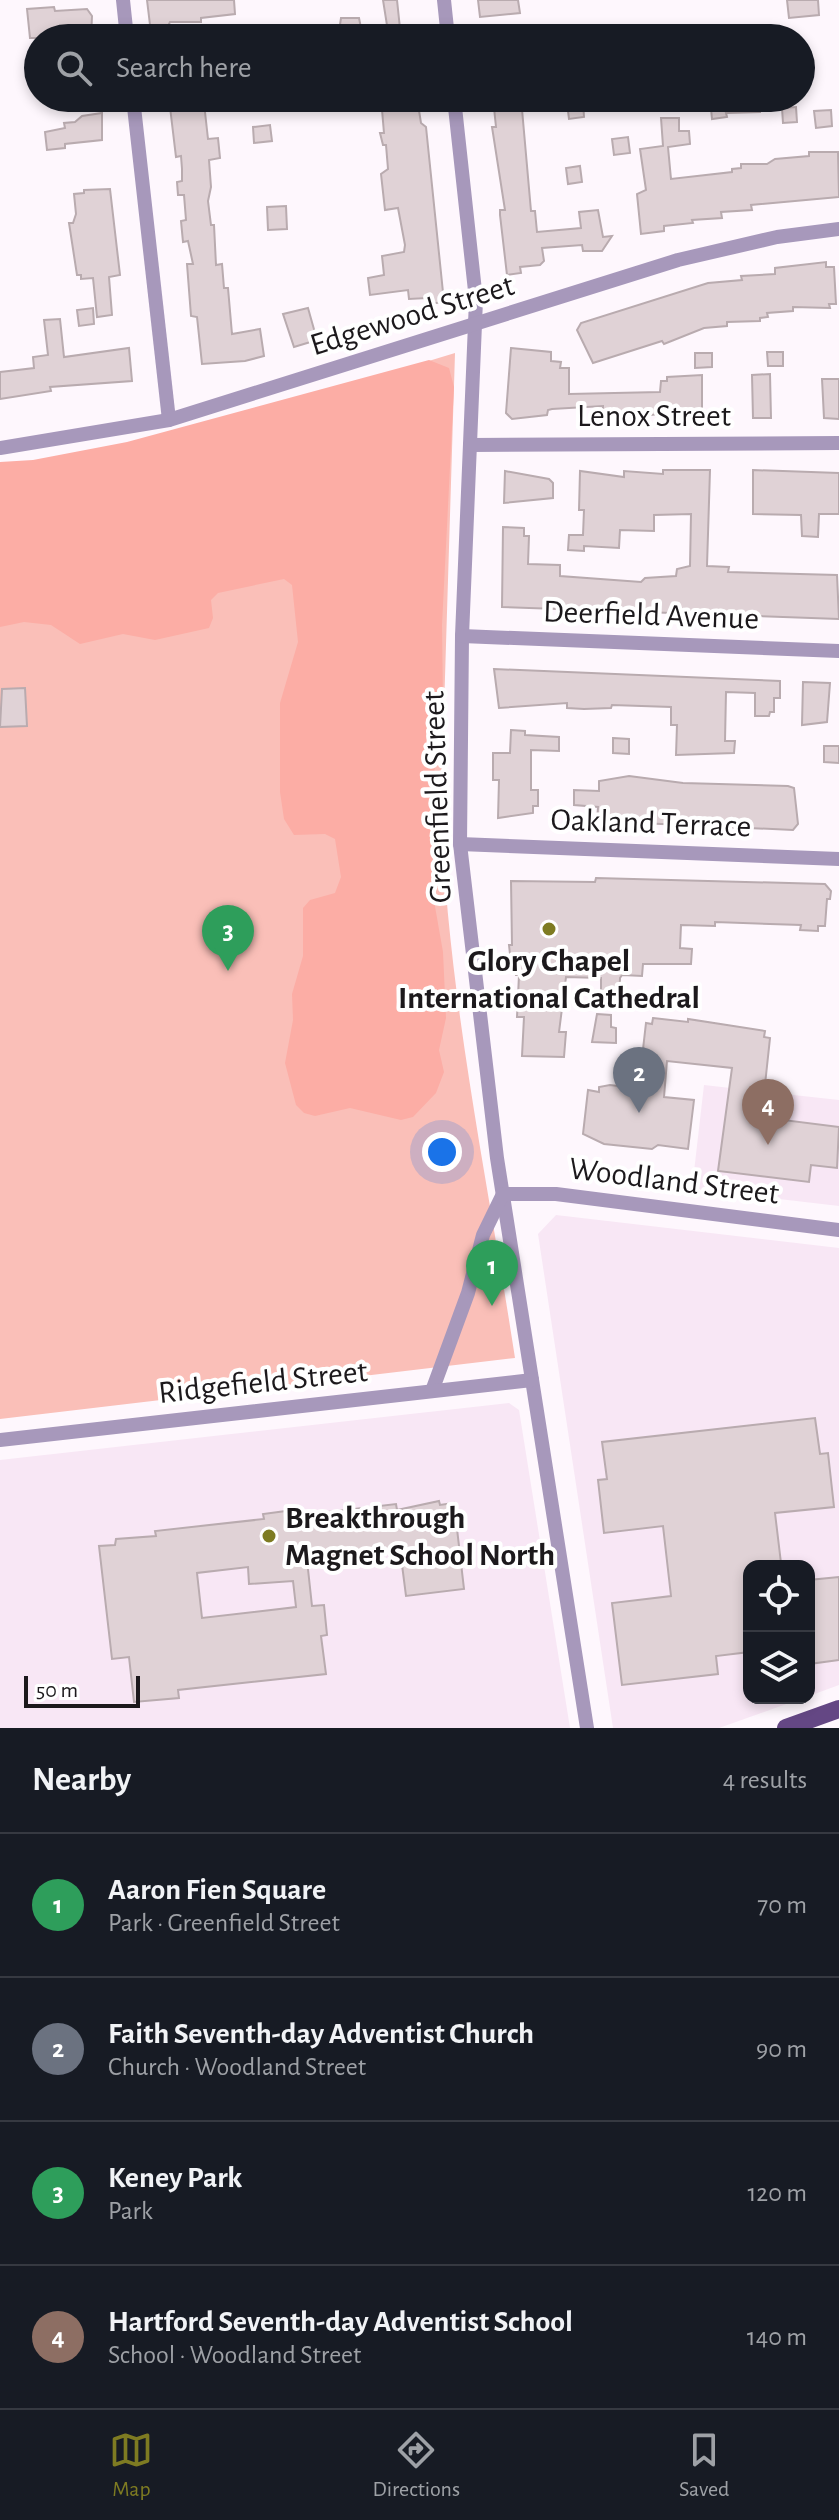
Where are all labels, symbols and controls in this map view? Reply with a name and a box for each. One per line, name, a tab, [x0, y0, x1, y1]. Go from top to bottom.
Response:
search box	[24, 24, 815, 112]
icon: search	[52, 46, 96, 90]
text: Search here	[116, 53, 252, 83]
street label: Edgewood Street	[306, 269, 518, 361]
street label: Lenox Street	[577, 400, 731, 432]
street label: Deerfield Avenue	[542, 595, 760, 635]
street label: Greenfield Street	[417, 690, 457, 904]
street label: Oakland Terrace	[550, 804, 752, 842]
pin: 3	[202, 905, 254, 971]
marker: Glory Chapel International Cathedral	[540, 920, 558, 938]
place label: Glory Chapel International Cathedral	[398, 945, 700, 1014]
pin: 2	[613, 1047, 665, 1113]
pin: 4	[742, 1079, 794, 1145]
your location	[422, 1132, 462, 1172]
street label: Woodland Street	[567, 1152, 781, 1210]
pin: 1	[466, 1240, 518, 1306]
street label: Ridgefield Street	[157, 1355, 369, 1409]
place label: Breakthrough Magnet School North	[285, 1502, 555, 1571]
marker: Breakthrough Magnet School North	[260, 1527, 278, 1545]
map controls	[743, 1560, 815, 1704]
button: locate	[743, 1560, 815, 1632]
button: layers	[743, 1632, 815, 1704]
scale bar	[24, 1672, 140, 1708]
text: 50 m	[36, 1679, 78, 1701]
text: Nearby	[32, 1763, 131, 1797]
text: 4 results	[723, 1767, 807, 1793]
text: Aaron Fien Square	[108, 1875, 326, 1905]
text: 1	[53, 1892, 63, 1918]
text: 70 m	[757, 1892, 807, 1918]
text: Park · Greenfield Street	[108, 1910, 340, 1936]
text: Faith Seventh-day Adventist Church	[108, 2019, 534, 2049]
text: 2	[52, 2036, 64, 2062]
text: 90 m	[756, 2036, 807, 2062]
text: Church · Woodland Street	[108, 2054, 366, 2080]
text: Keney Park	[108, 2163, 242, 2193]
text: 3	[52, 2180, 64, 2206]
text: 120 m	[747, 2180, 807, 2206]
text: Park	[108, 2198, 153, 2224]
text: Hartford Seventh-day Adventist School	[108, 2307, 573, 2337]
text: 4	[51, 2324, 65, 2350]
text: 140 m	[747, 2324, 807, 2350]
text: School · Woodland Street	[108, 2342, 361, 2368]
tab: Map	[109, 2428, 153, 2502]
tab: Directions	[372, 2428, 460, 2502]
tab: Saved	[679, 2428, 729, 2502]

